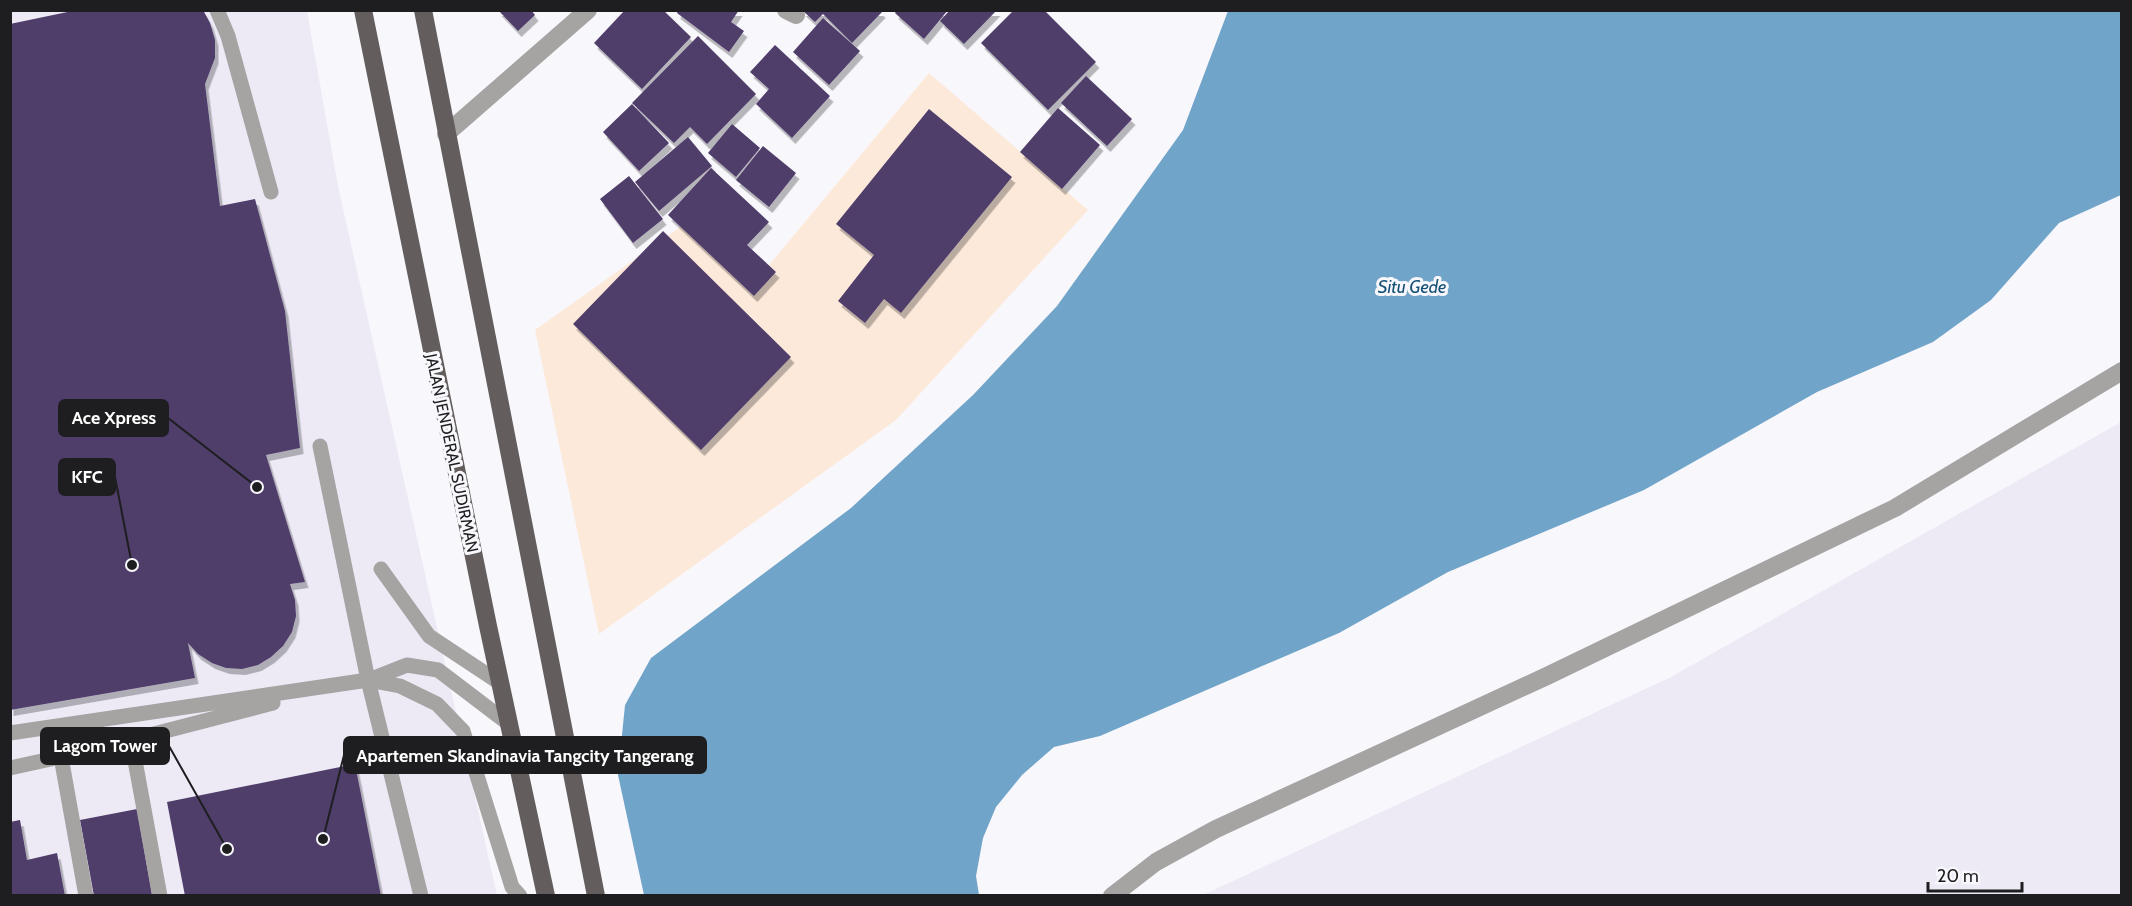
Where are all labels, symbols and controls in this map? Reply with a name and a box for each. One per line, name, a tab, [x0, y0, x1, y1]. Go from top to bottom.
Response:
water label: Situ Gede	[1378, 276, 1446, 298]
street label: JALAN JENDERAL SUDIRMAN	[421, 351, 482, 554]
callout: Ace Xpress	[59, 400, 168, 436]
text: Ace Xpress	[72, 407, 157, 429]
callout: KFC	[59, 459, 115, 495]
text: KFC	[71, 466, 103, 488]
callout: Lagom Tower	[41, 728, 169, 764]
text: Lagom Tower	[53, 735, 157, 757]
callout: Apartemen Skandinavia Tangcity Tangerang	[344, 737, 706, 773]
text: Apartemen Skandinavia Tangcity Tangerang	[356, 745, 694, 767]
scale bar	[1928, 855, 2022, 893]
text: 20 m	[1937, 865, 1979, 887]

